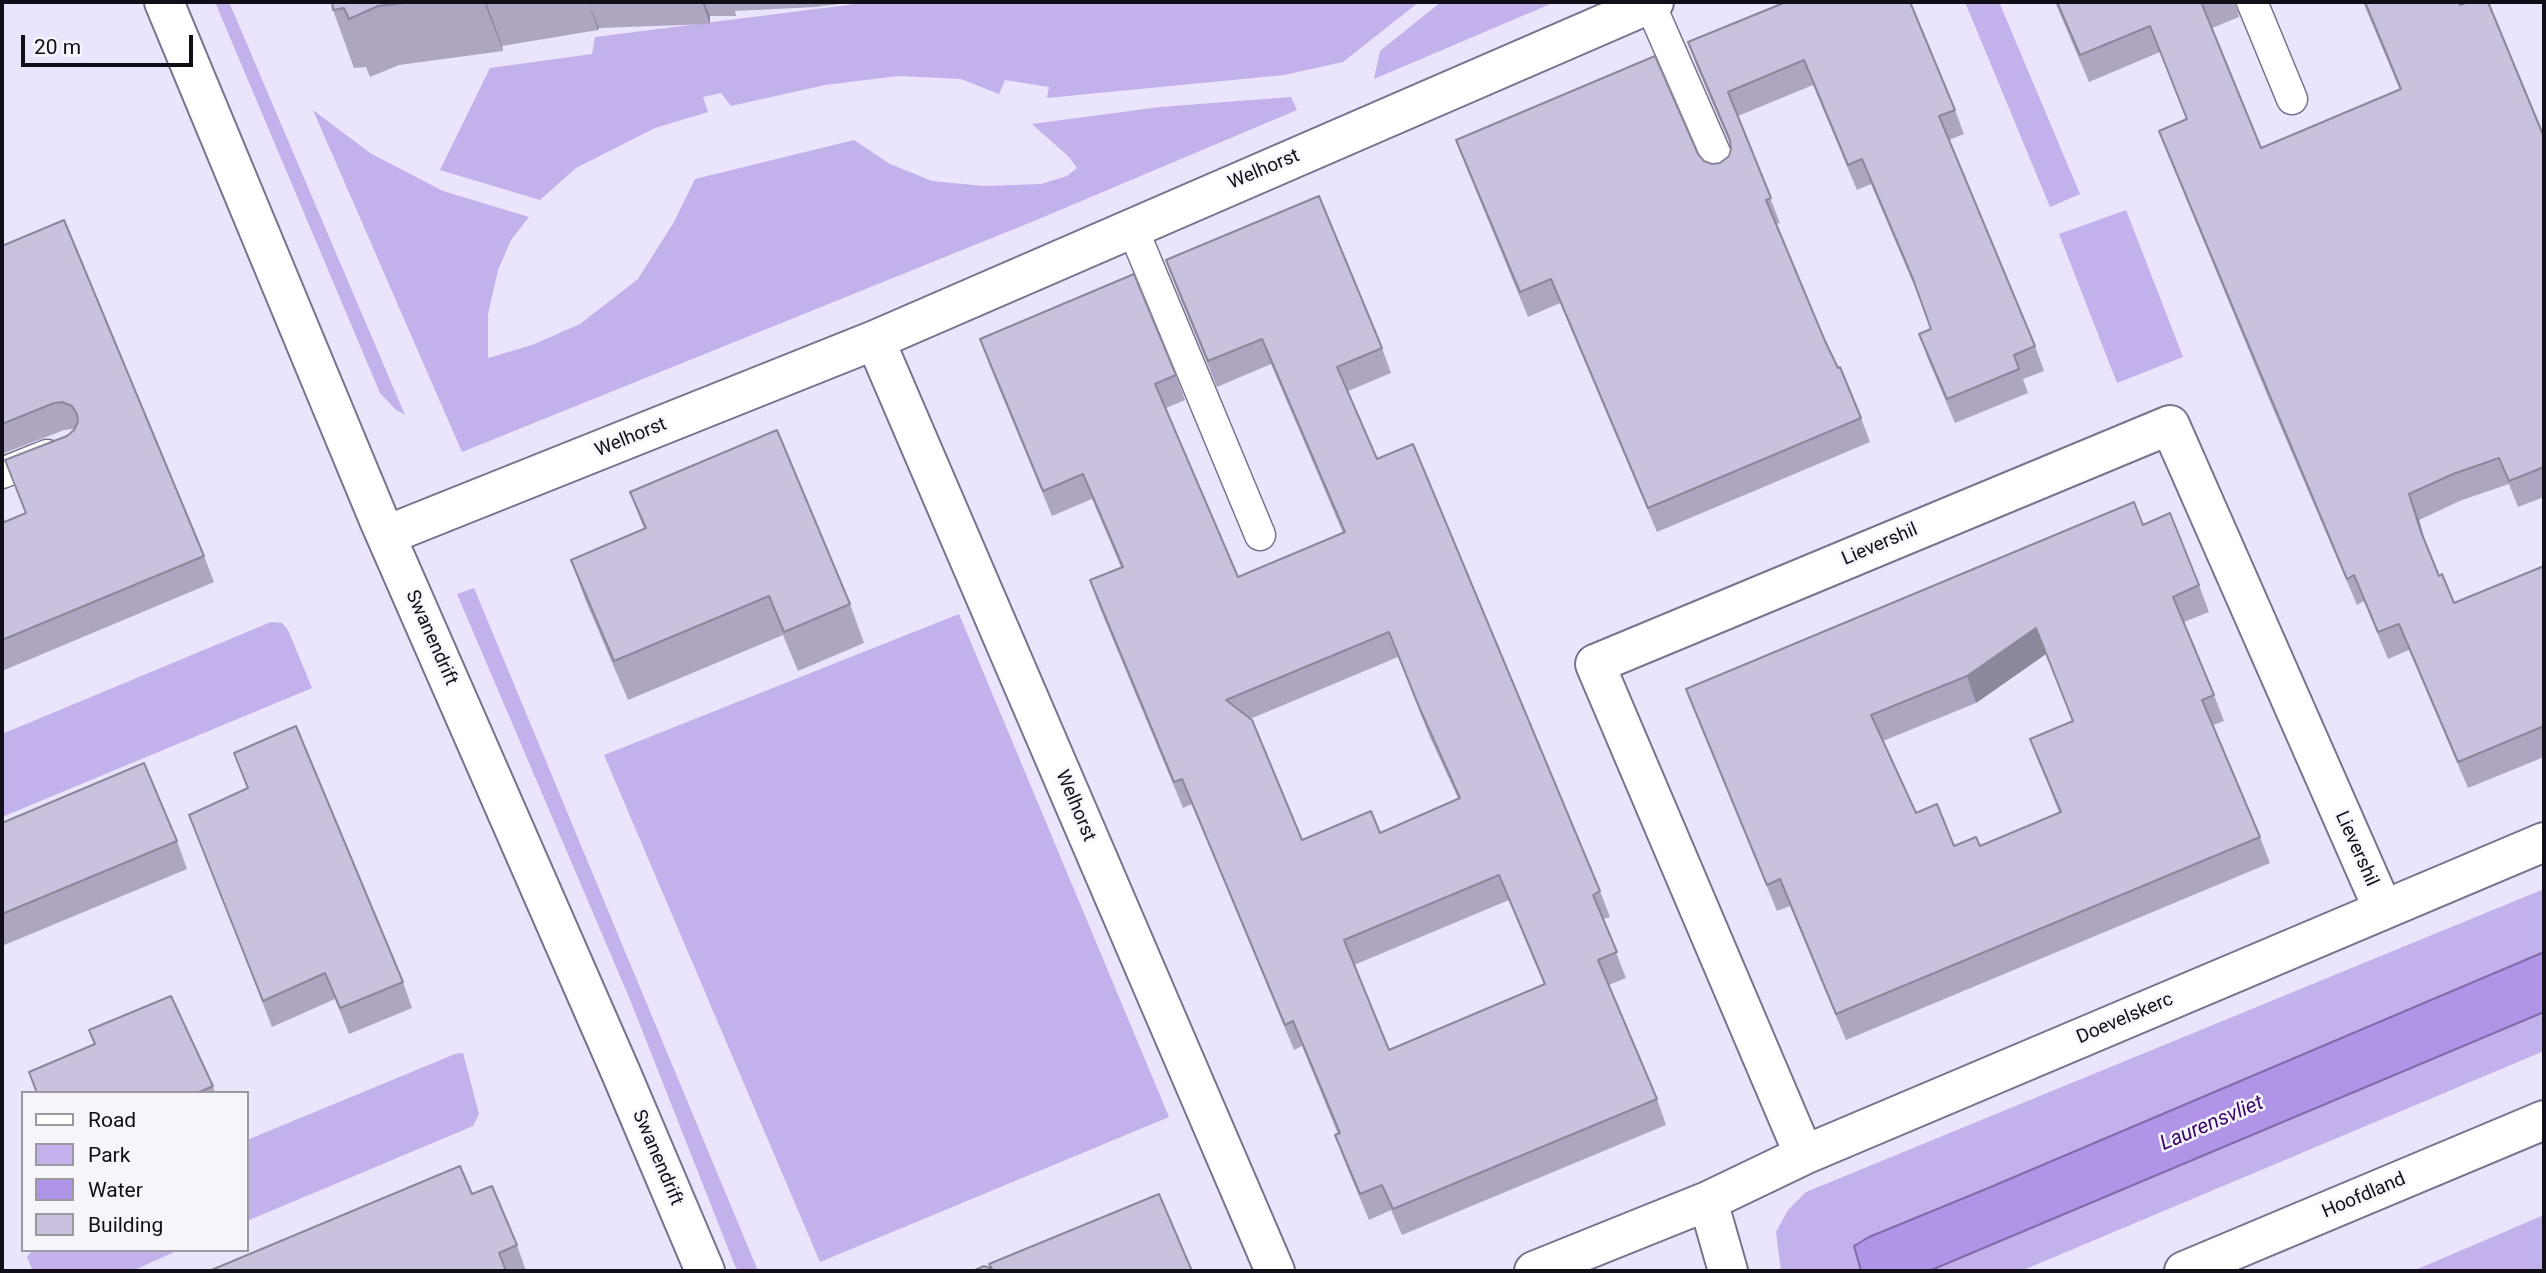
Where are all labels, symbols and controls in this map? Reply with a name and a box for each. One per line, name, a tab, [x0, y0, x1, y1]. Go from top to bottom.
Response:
scale bar	[24, 21, 196, 65]
text: 20 m	[34, 35, 81, 59]
street label: Welhorst	[1225, 145, 1303, 195]
street label: Welhorst	[592, 413, 670, 463]
street label: Lievershil	[1839, 519, 1921, 571]
street label: Swanendrift	[400, 587, 462, 689]
street label: Welhorst	[1050, 767, 1100, 845]
street label: Lievershil	[2329, 808, 2383, 890]
street label: Doevelskerc	[2073, 988, 2177, 1050]
legend	[21, 1091, 248, 1252]
water label: Laurensvliet	[2157, 1091, 2267, 1157]
street label: Swanendrift	[627, 1107, 687, 1209]
text: Road	[88, 1108, 136, 1132]
text: Park	[88, 1143, 130, 1167]
street label: Hoofdland	[2319, 1168, 2409, 1224]
text: Water	[88, 1178, 143, 1202]
text: Building	[88, 1213, 163, 1237]

